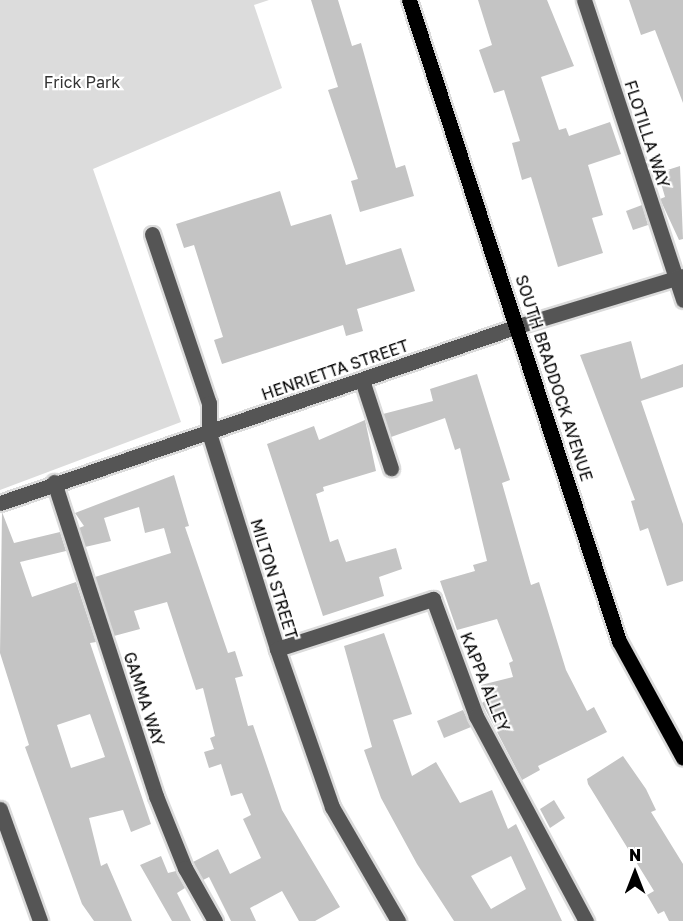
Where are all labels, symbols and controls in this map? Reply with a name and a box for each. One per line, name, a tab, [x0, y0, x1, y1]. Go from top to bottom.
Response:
park label: Frick Park	[44, 72, 120, 92]
street label: FLOTILLA WAY	[621, 78, 673, 190]
street label: SOUTH BRADDOCK AVENUE	[512, 272, 596, 484]
street label: HENRIETTA STREET	[259, 336, 411, 404]
street label: MILTON STREET	[247, 517, 301, 641]
street label: KAPPA ALLEY	[456, 629, 514, 735]
street label: GAMMA WAY	[120, 650, 168, 748]
north arrow	[605, 843, 665, 903]
text: N	[629, 845, 641, 865]

